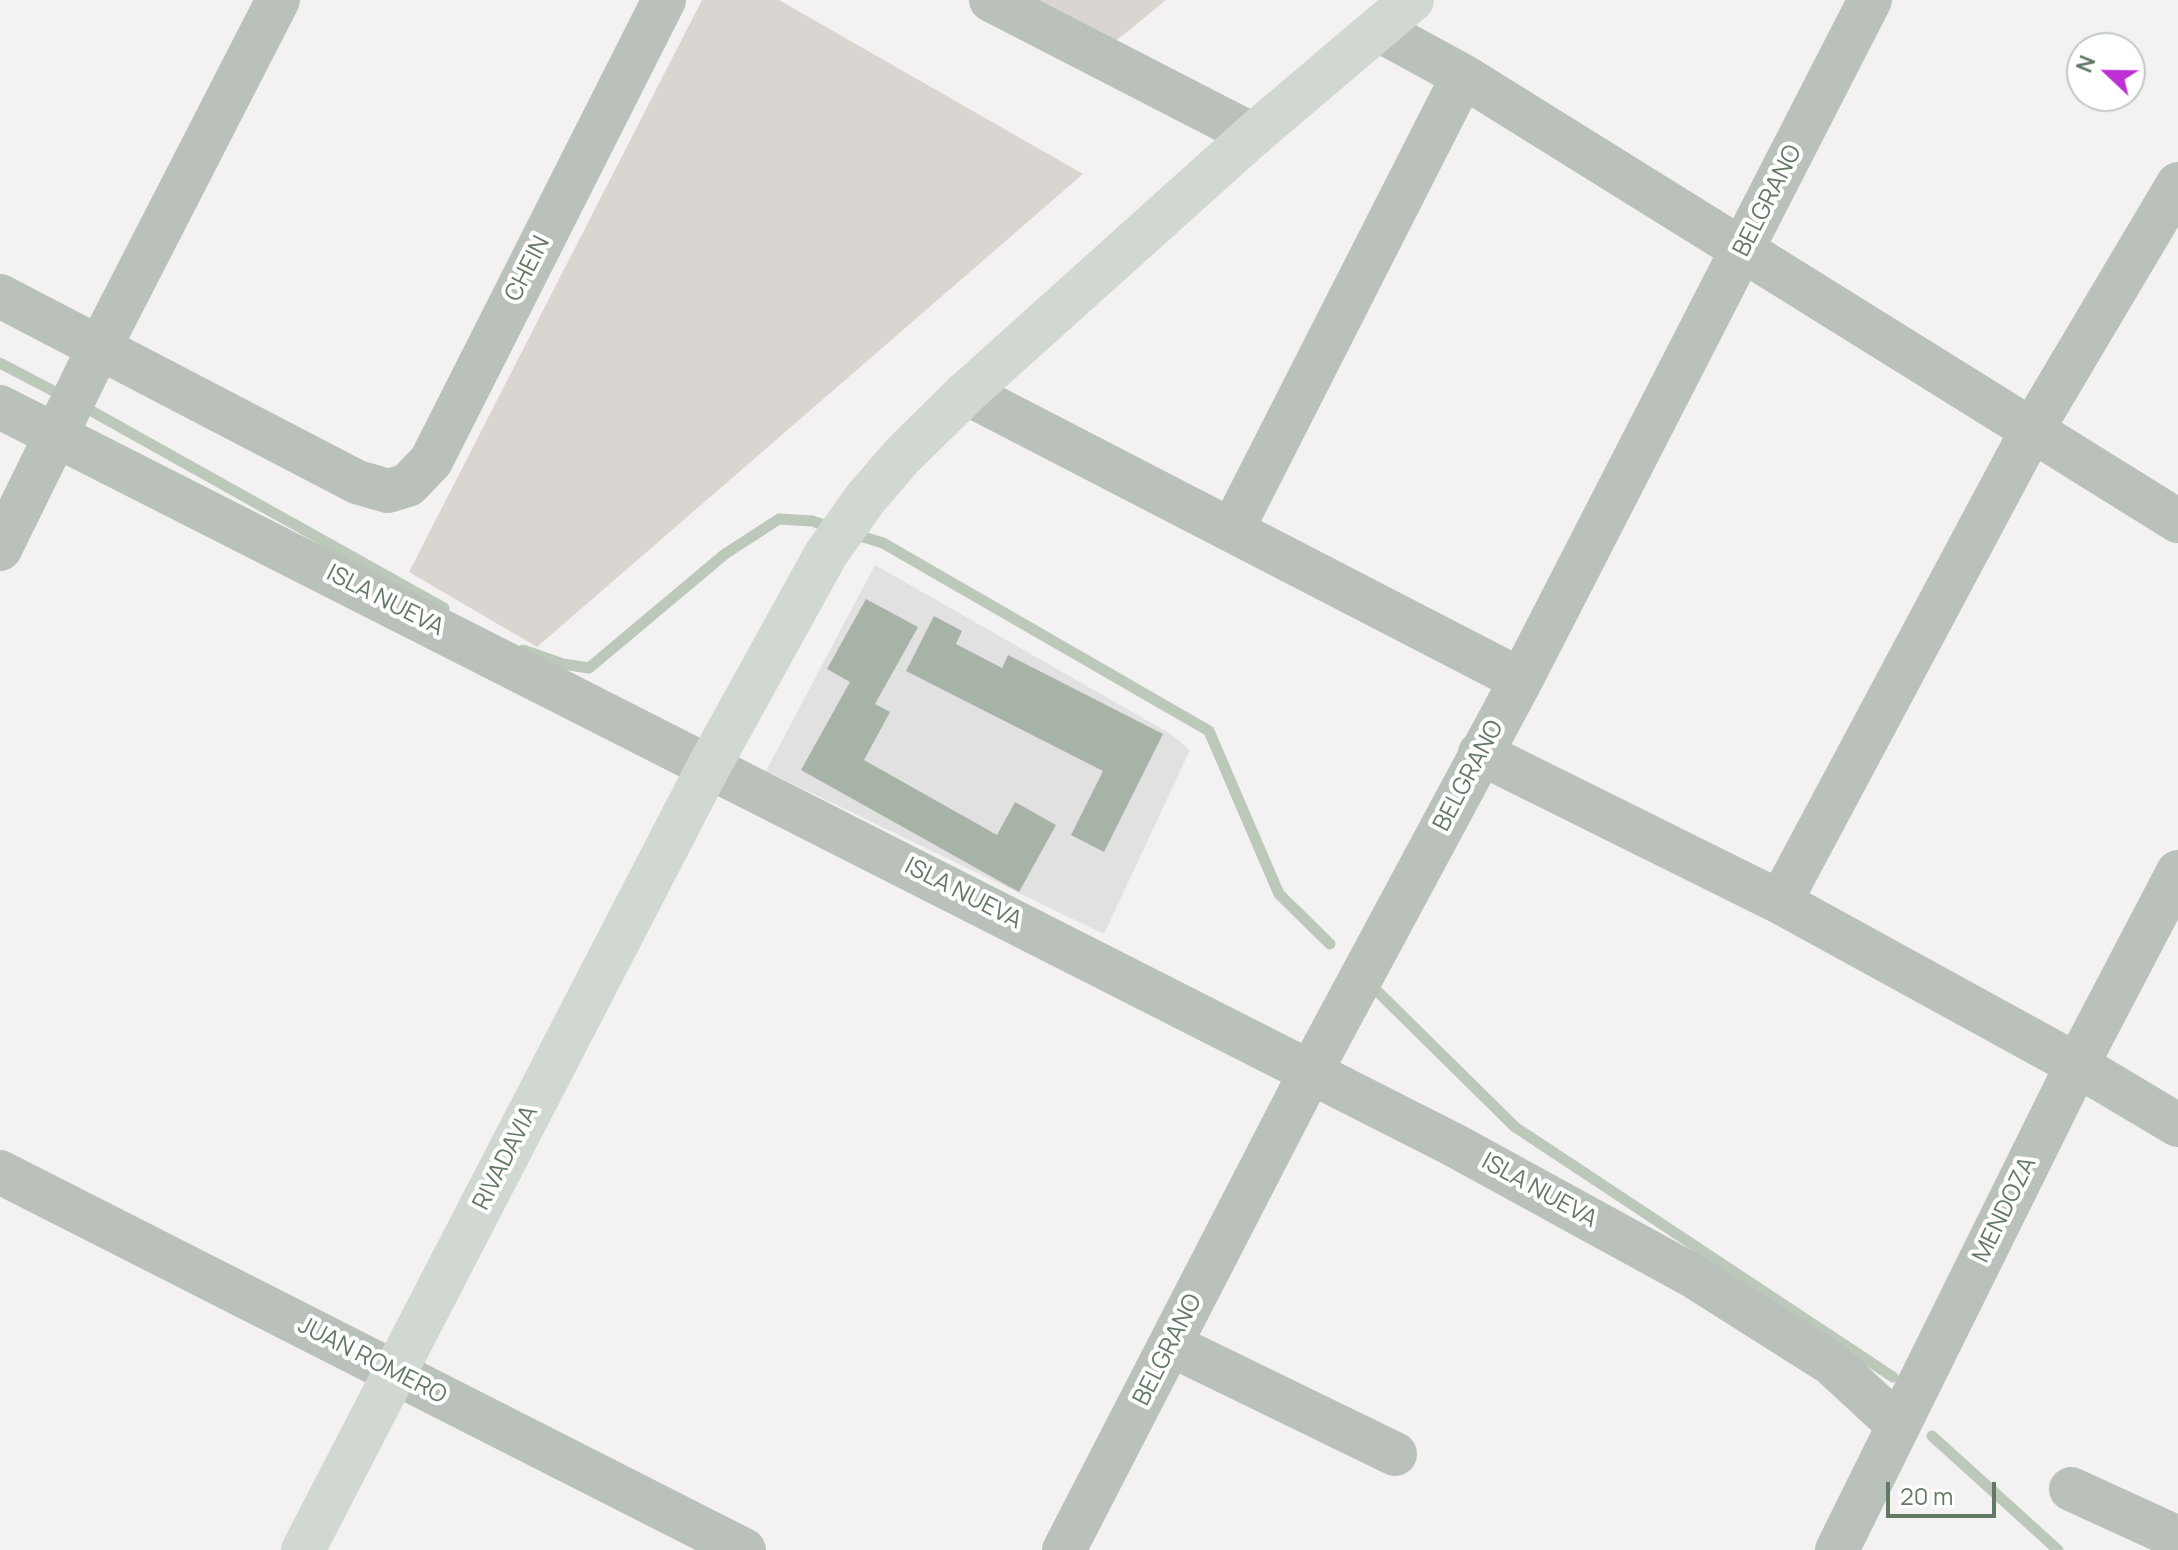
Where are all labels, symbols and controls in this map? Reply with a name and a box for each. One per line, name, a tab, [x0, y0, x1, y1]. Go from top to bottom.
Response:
north arrow	[2066, 32, 2146, 112]
text: N	[2069, 51, 2102, 77]
street label: BELGRANO	[1728, 140, 1808, 262]
street label: CHEIN	[499, 232, 557, 306]
street label: ISLA NUEVA	[322, 559, 448, 643]
street label: BELGRANO	[1428, 716, 1510, 836]
street label: ISLA NUEVA	[900, 852, 1026, 936]
street label: RIVADAVIA	[467, 1101, 545, 1215]
street label: ISLA NUEVA	[1476, 1147, 1602, 1235]
street label: MENDOZA	[1967, 1153, 2043, 1267]
street label: BELGRANO	[1128, 1289, 1208, 1411]
street label: JUAN ROMERO	[293, 1311, 451, 1411]
scale bar	[1890, 1466, 2000, 1516]
text: 20 m	[1900, 1479, 1953, 1512]

